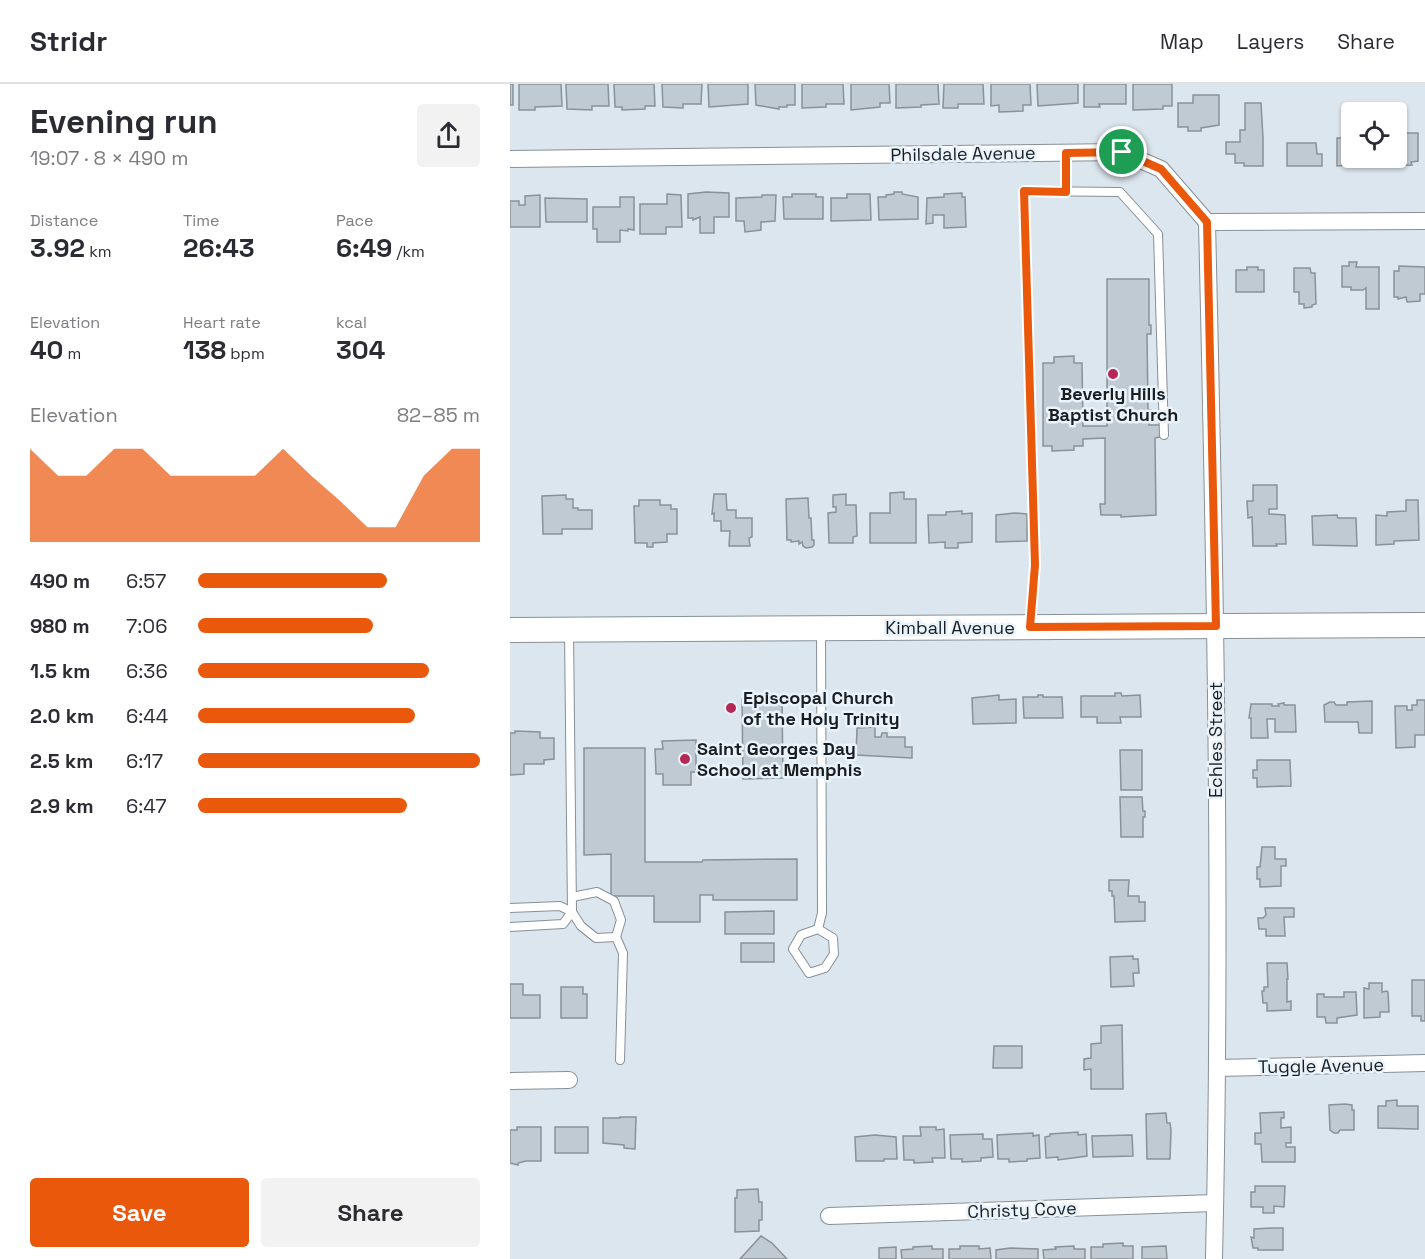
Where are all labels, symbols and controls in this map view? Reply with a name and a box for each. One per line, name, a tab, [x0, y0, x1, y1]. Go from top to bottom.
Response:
text: Stridr	[30, 23, 107, 59]
text: Map	[1160, 28, 1204, 55]
text: Layers	[1237, 28, 1304, 55]
text: Share	[1337, 28, 1395, 55]
text: Evening run	[30, 101, 218, 143]
map controls	[1341, 102, 1407, 168]
button: locate	[1341, 102, 1407, 168]
button: share	[417, 104, 480, 167]
pin	[1096, 126, 1147, 177]
icon: arrive	[1105, 135, 1138, 168]
street label: Philsdale Avenue	[890, 141, 1036, 166]
text: 19:07 · 8 × 490 m	[30, 145, 188, 171]
text: Distance	[30, 210, 98, 231]
text: Time	[183, 210, 219, 231]
text: Pace	[336, 210, 373, 231]
text: 3.92	[30, 231, 85, 265]
text: 26:43	[183, 231, 255, 265]
text: 6:49	[336, 231, 392, 265]
text: km	[85, 241, 112, 262]
text: /km	[392, 241, 425, 262]
text: Elevation	[30, 312, 100, 333]
text: Heart rate	[183, 312, 261, 333]
text: kcal	[336, 312, 367, 333]
text: 40	[30, 333, 63, 367]
text: 138	[183, 333, 226, 367]
text: 304	[336, 333, 385, 367]
text: m	[63, 343, 81, 364]
text: bpm	[226, 343, 265, 364]
marker: Beverly Hills Baptist Church	[1106, 367, 1120, 381]
place label: Beverly Hills Baptist Church	[1048, 382, 1178, 426]
text: Elevation	[30, 402, 118, 428]
text: 82–85 m	[397, 402, 480, 428]
text: 490 m	[30, 568, 90, 594]
text: 6:57	[126, 568, 166, 594]
text: 980 m	[30, 613, 89, 639]
text: 7:06	[126, 613, 167, 639]
street label: Kimball Avenue	[885, 616, 1015, 639]
text: 1.5 km	[30, 658, 90, 684]
text: 6:36	[126, 658, 168, 684]
street label: Echles Street	[1204, 682, 1227, 798]
place label: Episcopal Church of the Holy Trinity	[743, 686, 900, 730]
marker: Episcopal Church of the Holy Trinity	[724, 701, 738, 715]
text: 2.0 km	[30, 703, 94, 729]
text: 6:44	[126, 703, 168, 729]
place label: Saint Georges Day School at Memphis	[697, 737, 862, 781]
text: 2.5 km	[30, 748, 93, 774]
text: 6:17	[126, 748, 163, 774]
marker: Saint Georges Day School at Memphis	[678, 752, 692, 766]
text: 2.9 km	[30, 793, 94, 819]
text: 6:47	[126, 793, 166, 819]
street label: Tuggle Avenue	[1258, 1053, 1384, 1078]
button: Save	[30, 1178, 249, 1247]
button: Share	[261, 1178, 480, 1247]
street label: Christy Cove	[967, 1196, 1077, 1223]

